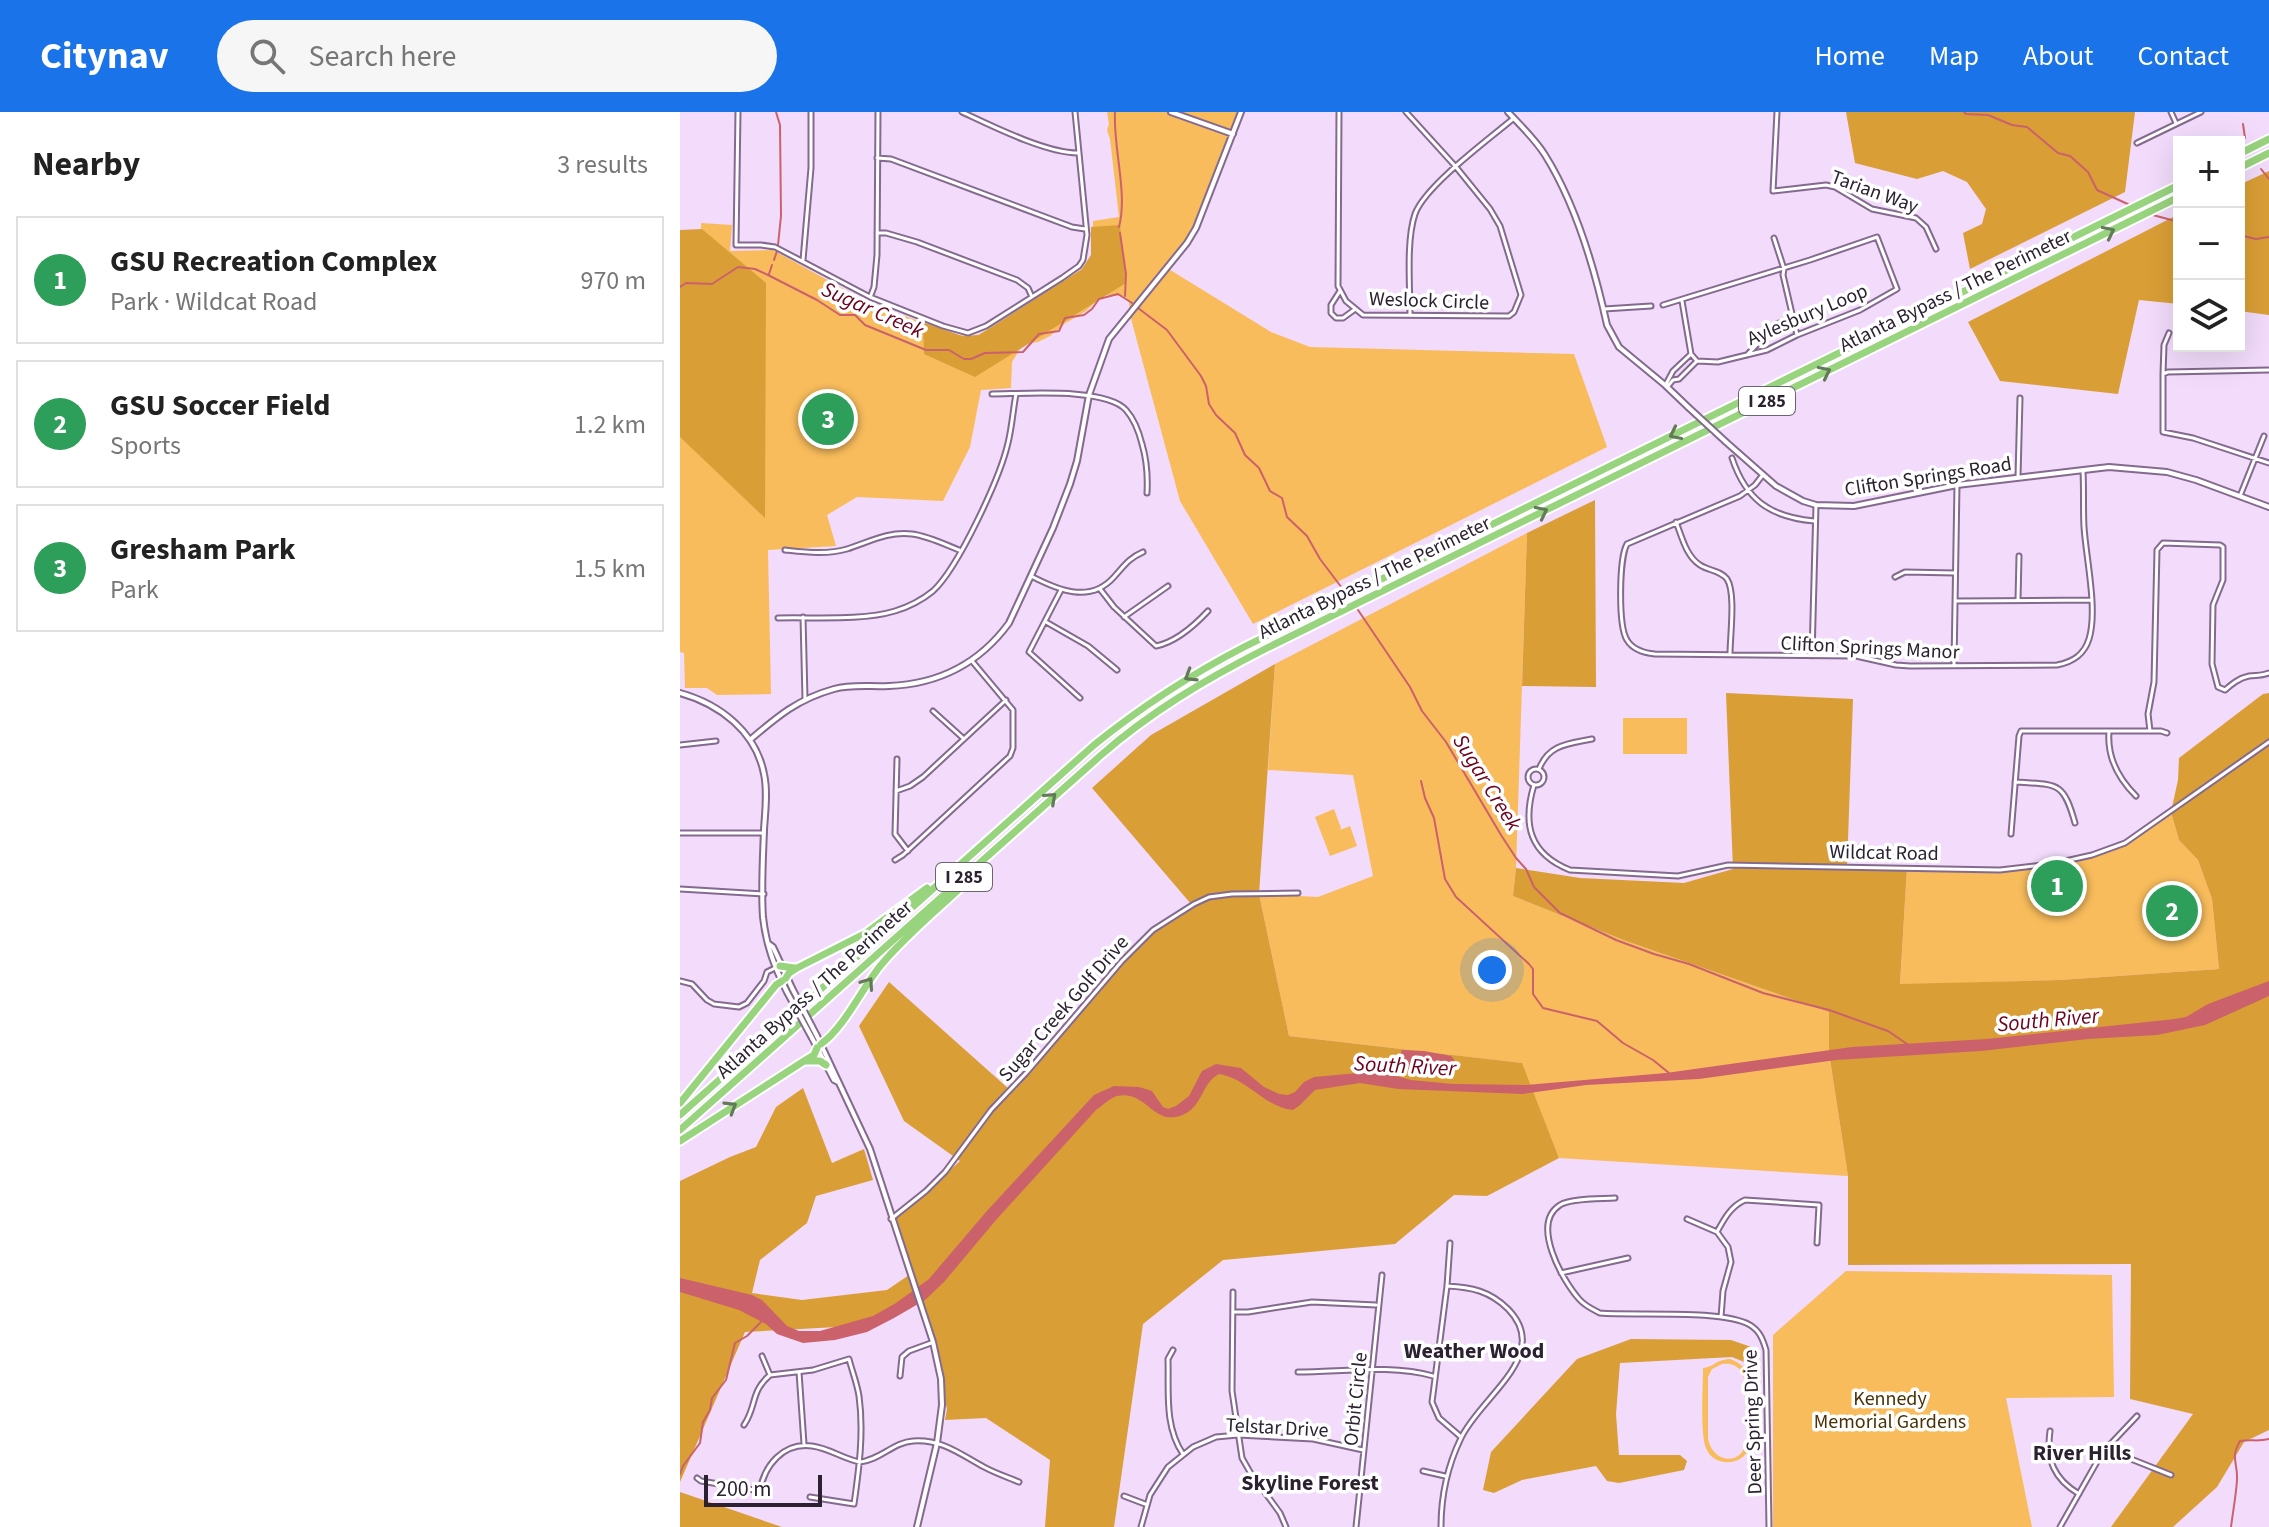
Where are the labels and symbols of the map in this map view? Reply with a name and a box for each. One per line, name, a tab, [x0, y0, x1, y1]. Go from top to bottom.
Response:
street label: Tarian Way	[1827, 163, 1923, 221]
street label: Atlanta Bypass / The Perimeter	[1835, 222, 2076, 359]
one-way arrow	[2100, 226, 2115, 242]
water label: Sugar Creek	[816, 273, 929, 347]
street label: Aylesbury Loop	[1743, 277, 1872, 353]
street label: Weslock Circle	[1368, 285, 1490, 317]
one-way arrow	[1817, 367, 1832, 382]
road number: I 285	[1739, 387, 1795, 415]
pin: 3	[802, 389, 854, 449]
one-way arrow	[1668, 424, 1683, 440]
street label: Clifton Springs Road	[1843, 450, 2014, 504]
one-way arrow	[1534, 506, 1549, 522]
street label: Atlanta Bypass / The Perimeter	[1254, 509, 1495, 646]
street label: Clifton Springs Manor	[1780, 629, 1960, 667]
one-way arrow	[1184, 666, 1199, 682]
water label: Sugar Creek	[1445, 728, 1530, 838]
one-way arrow	[1042, 794, 1057, 808]
street label: Wildcat Road	[1829, 838, 1939, 868]
pin: 1	[2031, 856, 2083, 916]
road number: I 285	[936, 863, 992, 891]
pin: 2	[2146, 881, 2198, 941]
street label: Atlanta Bypass / The Perimeter	[710, 894, 919, 1086]
street label: Sugar Creek Golf Drive	[992, 929, 1135, 1088]
your location	[1472, 950, 1512, 990]
one-way arrow	[858, 977, 873, 991]
water label: South River	[1996, 999, 2102, 1040]
water label: South River	[1353, 1047, 1458, 1085]
one-way arrow	[722, 1102, 737, 1117]
district label: Weather Wood	[1404, 1335, 1544, 1367]
street label: Deer Spring Drive	[1736, 1349, 1770, 1495]
street label: Orbit Circle	[1337, 1351, 1375, 1447]
park label: Kennedy Memorial Gardens	[1814, 1385, 1966, 1436]
street label: Telstar Drive	[1225, 1411, 1329, 1445]
district label: River Hills	[2033, 1437, 2132, 1469]
district label: Skyline Forest	[1241, 1467, 1379, 1499]
scale bar	[704, 1471, 822, 1507]

